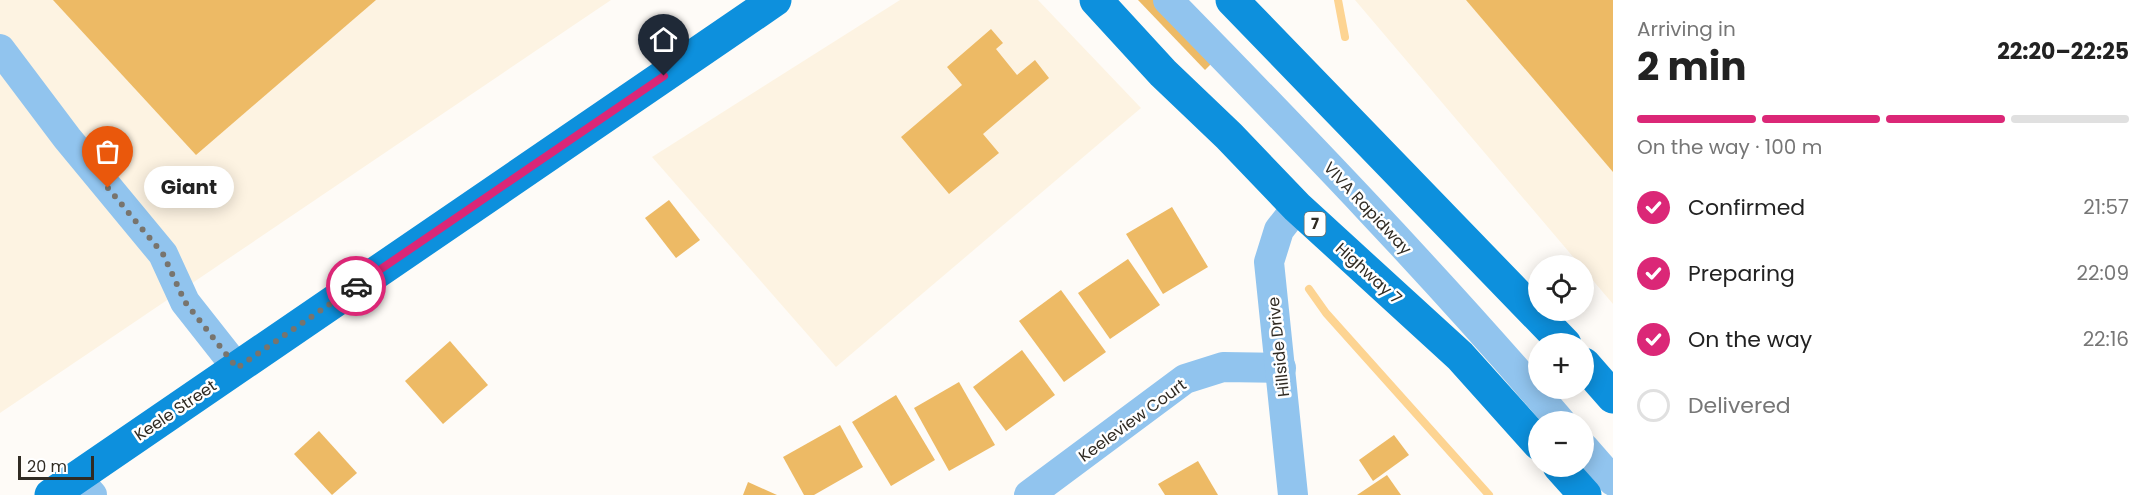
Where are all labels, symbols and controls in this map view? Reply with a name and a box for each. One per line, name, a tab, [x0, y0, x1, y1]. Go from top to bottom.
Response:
pin	[638, 14, 689, 76]
text: Arriving in	[1637, 15, 1736, 43]
icon: home	[647, 23, 680, 56]
text: 22:20–22:25	[1997, 36, 2129, 67]
text: 2 min	[1637, 39, 1747, 94]
pin	[82, 126, 133, 188]
text: On the way · 100 m	[1637, 133, 1822, 161]
icon: bag	[91, 135, 124, 168]
street label: VIVA Rapidway	[1318, 157, 1417, 260]
callout: Giant	[144, 167, 234, 209]
text: Giant	[161, 173, 217, 201]
icon: check	[1637, 191, 1670, 224]
text: Confirmed	[1688, 192, 1805, 223]
text: 21:57	[2083, 193, 2129, 221]
road number: 7	[1304, 212, 1326, 236]
street label: Highway 7	[1330, 237, 1407, 310]
map controls	[1528, 255, 1594, 477]
button: locate	[1528, 255, 1594, 321]
courier	[326, 256, 386, 316]
icon: check	[1637, 257, 1670, 290]
text: Preparing	[1688, 258, 1795, 289]
text: 22:09	[2077, 259, 2129, 287]
icon: car	[340, 270, 373, 303]
street label: Hillside Drive	[1262, 296, 1295, 398]
icon: check	[1637, 323, 1670, 356]
text: On the way	[1688, 324, 1812, 355]
text: 22:16	[2083, 325, 2129, 353]
button: +	[1528, 333, 1594, 399]
street label: Keeleview Court	[1074, 373, 1191, 467]
street label: Keele Street	[130, 374, 221, 446]
text: Delivered	[1688, 390, 1791, 421]
button: −	[1528, 411, 1594, 477]
scale bar	[18, 453, 94, 480]
text: 20 m	[27, 455, 67, 478]

